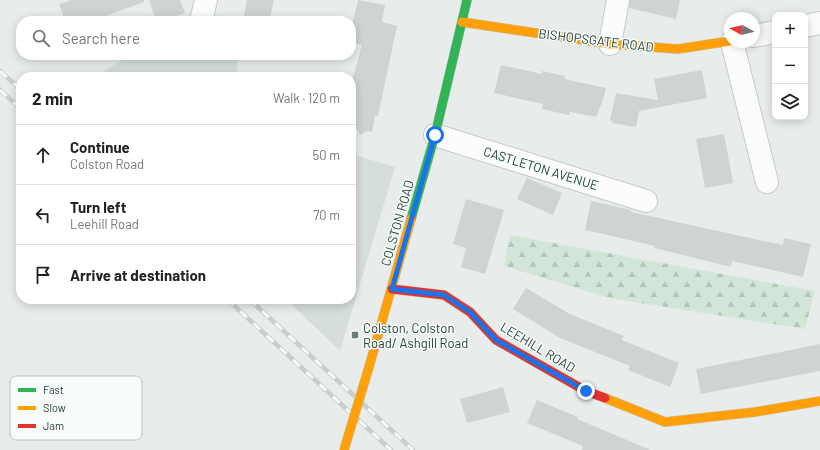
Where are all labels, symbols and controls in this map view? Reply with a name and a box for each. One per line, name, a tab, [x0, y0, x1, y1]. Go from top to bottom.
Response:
north arrow	[724, 12, 760, 48]
map controls	[772, 12, 808, 120]
button: +	[772, 12, 808, 48]
search box	[16, 16, 356, 60]
street label: BISHOPSGATE ROAD	[538, 25, 654, 55]
icon: search	[30, 27, 52, 49]
text: Search here	[62, 29, 140, 47]
button: −	[772, 48, 808, 84]
button: layers	[772, 84, 808, 120]
text: 2 min	[32, 88, 73, 108]
text: Walk · 120 m	[273, 90, 340, 106]
route start	[426, 126, 444, 144]
text: Continue	[70, 138, 130, 156]
street label: CASTLETON AVENUE	[482, 143, 600, 193]
icon: ahead	[32, 144, 54, 166]
text: 50 m	[313, 147, 340, 163]
text: Colston Road	[70, 156, 144, 172]
street label: COLSTON ROAD	[377, 178, 417, 268]
text: Turn left	[70, 198, 126, 216]
icon: left	[32, 204, 54, 226]
text: 70 m	[313, 207, 340, 223]
text: Leehill Road	[70, 216, 139, 232]
icon: arrive	[32, 264, 54, 286]
text: Arrive at destination	[70, 266, 206, 284]
street label: LEEHILL ROAD	[498, 318, 578, 376]
place label: Colston, Colston Road/ Ashgill Road	[363, 320, 468, 351]
marker: Colston, Colston Road/ Ashgill Road	[350, 330, 360, 340]
legend	[10, 376, 142, 440]
route end	[577, 382, 595, 400]
text: Fast	[43, 383, 64, 396]
text: Slow	[43, 401, 66, 414]
text: Jam	[43, 419, 64, 432]

